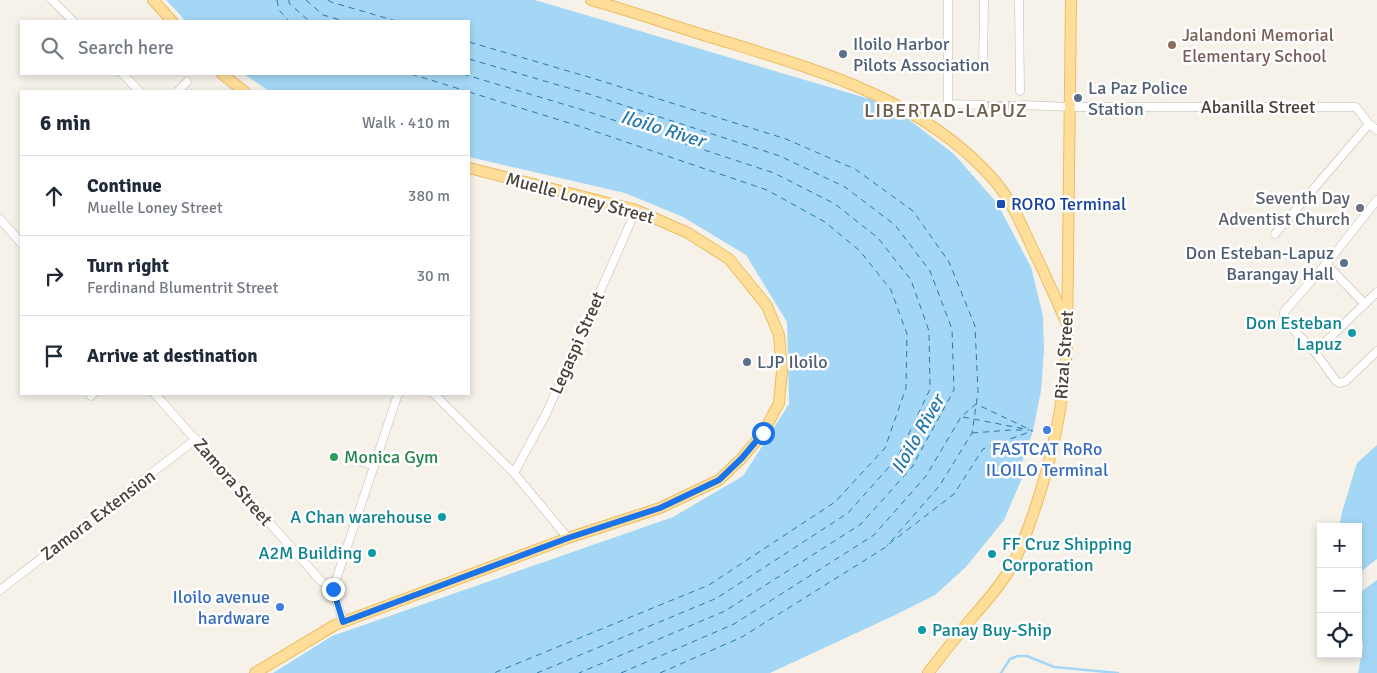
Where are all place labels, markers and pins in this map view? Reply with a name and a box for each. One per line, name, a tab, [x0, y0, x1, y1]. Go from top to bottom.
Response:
place label: Jalandoni Memorial Elementary School	[1182, 24, 1334, 67]
place label: Iloilo Harbor Pilots Association	[853, 33, 990, 76]
marker: Jalandoni Memorial Elementary School	[1166, 39, 1178, 51]
marker: Iloilo Harbor Pilots Association	[837, 48, 849, 60]
place label: La Paz Police Station	[1088, 77, 1188, 120]
marker: La Paz Police Station	[1072, 92, 1084, 104]
place label: Seventh Day Adventist Church	[1218, 187, 1351, 230]
place label: RORO Terminal	[1011, 193, 1126, 215]
marker: RORO Terminal	[995, 198, 1007, 210]
marker: Seventh Day Adventist Church	[1354, 202, 1366, 214]
place label: Don Esteban-Lapuz Barangay Hall	[1185, 242, 1334, 285]
marker: Don Esteban-Lapuz Barangay Hall	[1338, 257, 1350, 269]
place label: Don Esteban Lapuz	[1246, 312, 1342, 355]
marker: Don Esteban Lapuz	[1346, 327, 1358, 339]
place label: LJP Iloilo	[757, 351, 828, 373]
marker: LJP Iloilo	[741, 356, 753, 368]
marker: FASTCAT RoRo ILOILO Terminal	[1041, 424, 1053, 436]
place label: FASTCAT RoRo ILOILO Terminal	[986, 438, 1108, 481]
place label: Monica Gym	[344, 446, 438, 468]
marker: Monica Gym	[328, 451, 340, 463]
place label: A Chan warehouse	[290, 506, 432, 528]
marker: A Chan warehouse	[436, 511, 448, 523]
place label: FF Cruz Shipping Corporation	[1002, 533, 1132, 576]
place label: A2M Building	[258, 542, 362, 564]
marker: A2M Building	[366, 547, 378, 559]
marker: FF Cruz Shipping Corporation	[986, 548, 998, 560]
place label: Iloilo avenue hardware	[173, 586, 270, 629]
marker: Iloilo avenue hardware	[274, 601, 286, 613]
place label: Panay Buy-Ship	[932, 619, 1052, 641]
marker: Panay Buy-Ship	[916, 624, 928, 636]

